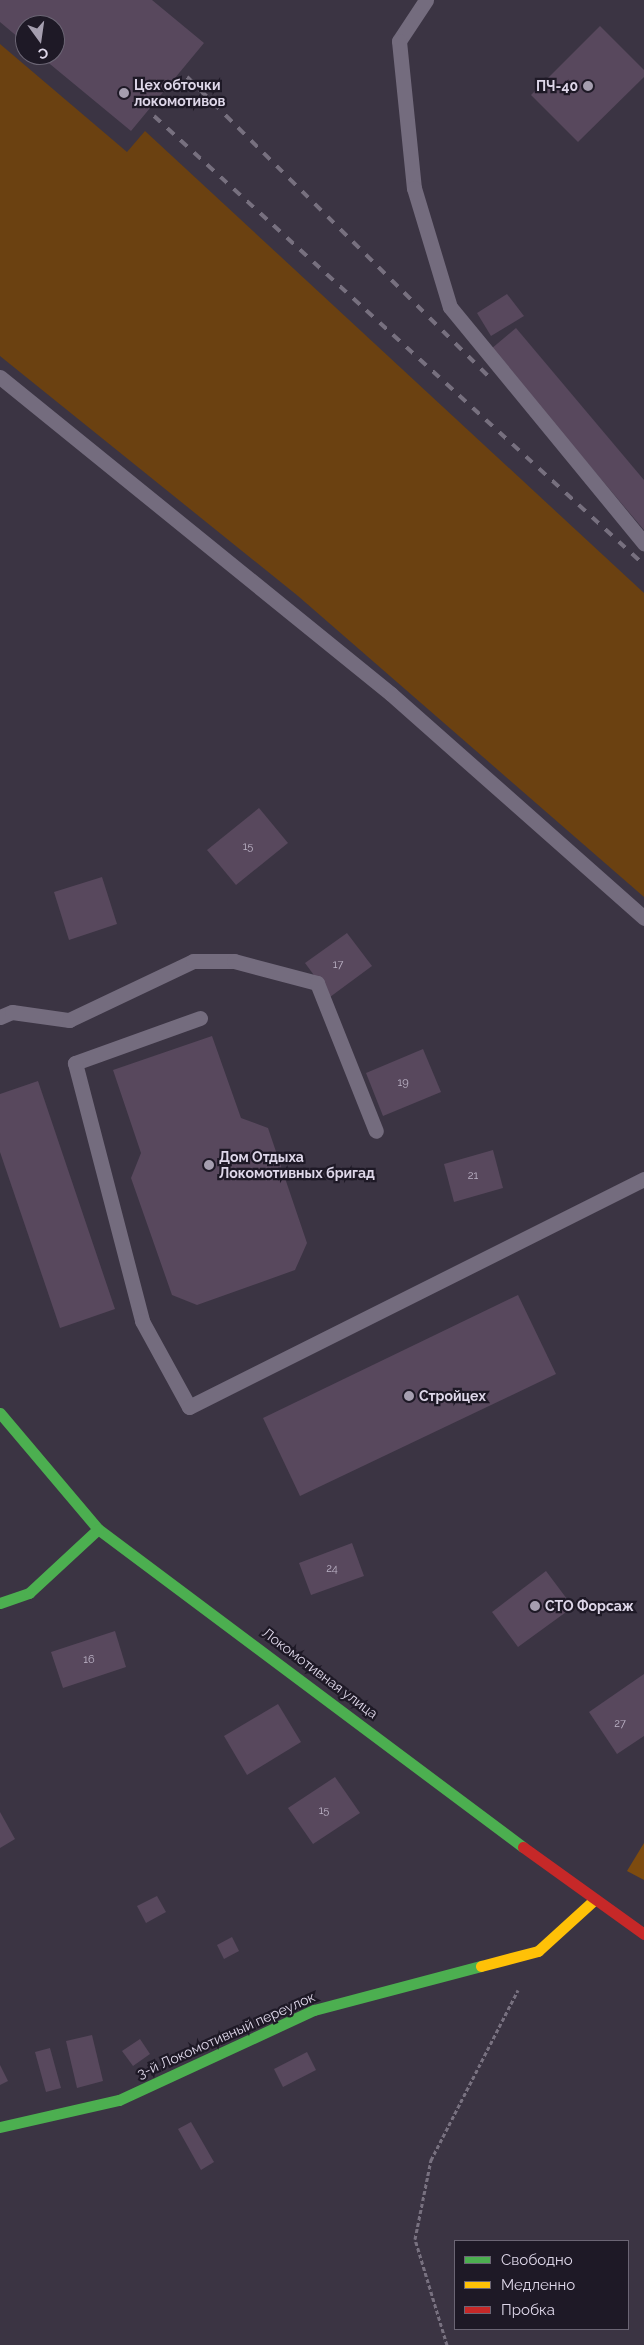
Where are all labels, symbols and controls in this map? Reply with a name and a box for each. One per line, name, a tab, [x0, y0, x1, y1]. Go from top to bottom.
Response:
north arrow	[15, 15, 65, 65]
text: С	[37, 45, 50, 63]
place label: Цех обточки локомотивов	[134, 77, 225, 110]
place label: ПЧ-40	[536, 78, 578, 94]
marker: ПЧ-40	[582, 80, 594, 92]
marker: Цех обточки локомотивов	[118, 87, 130, 99]
house number: 15	[243, 840, 253, 854]
house number: 17	[333, 958, 343, 972]
house number: 19	[397, 1076, 409, 1090]
place label: Дом Отдыха Локомотивных бригад	[219, 1149, 375, 1182]
marker: Дом Отдыха Локомотивных бригад	[203, 1159, 215, 1171]
house number: 21	[468, 1169, 478, 1183]
place label: Стройцех	[419, 1388, 486, 1404]
marker: Стройцех	[403, 1390, 415, 1402]
house number: 24	[326, 1562, 338, 1576]
place label: СТО Форсаж	[545, 1598, 634, 1614]
marker: СТО Форсаж	[529, 1600, 541, 1612]
street label: Локомотивная улица	[259, 1624, 381, 1722]
house number: 16	[83, 1653, 95, 1667]
house number: 27	[614, 1717, 626, 1731]
house number: 15	[319, 1804, 329, 1818]
street label: 3-й Локомотивный переулок	[134, 1988, 318, 2082]
legend	[454, 2240, 629, 2330]
text: Свободно	[501, 2251, 573, 2269]
text: Медленно	[501, 2276, 575, 2294]
text: Пробка	[501, 2301, 555, 2319]

